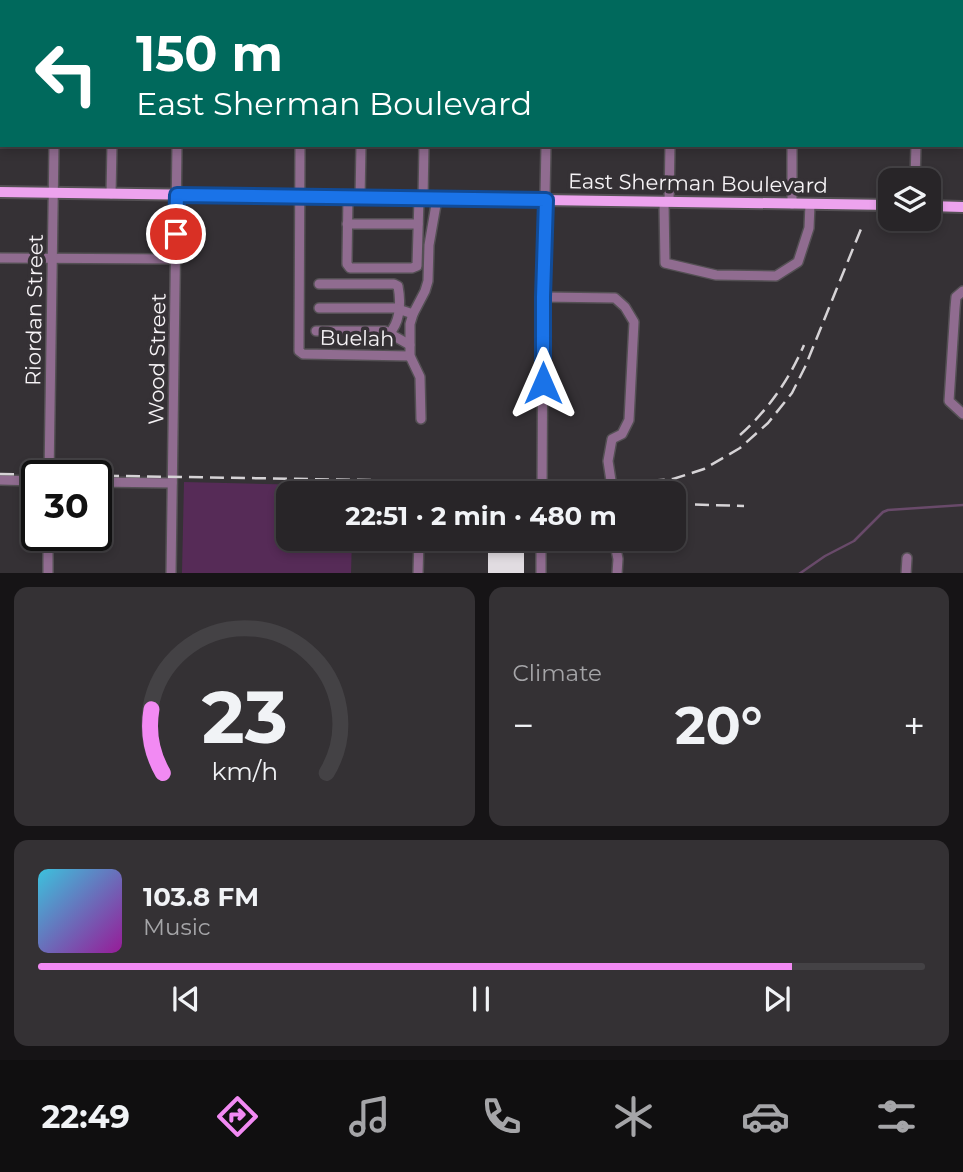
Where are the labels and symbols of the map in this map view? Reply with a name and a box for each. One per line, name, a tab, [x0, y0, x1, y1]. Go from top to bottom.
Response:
street label: East Sherman Boulevard	[568, 168, 828, 198]
pin	[146, 204, 206, 264]
street label: Riordan Street	[20, 234, 48, 386]
street label: Wood Street	[143, 293, 171, 425]
street label: Buelah	[319, 325, 395, 351]
position arrow	[506, 346, 580, 420]
speed limit sign: 30	[21, 460, 112, 551]

